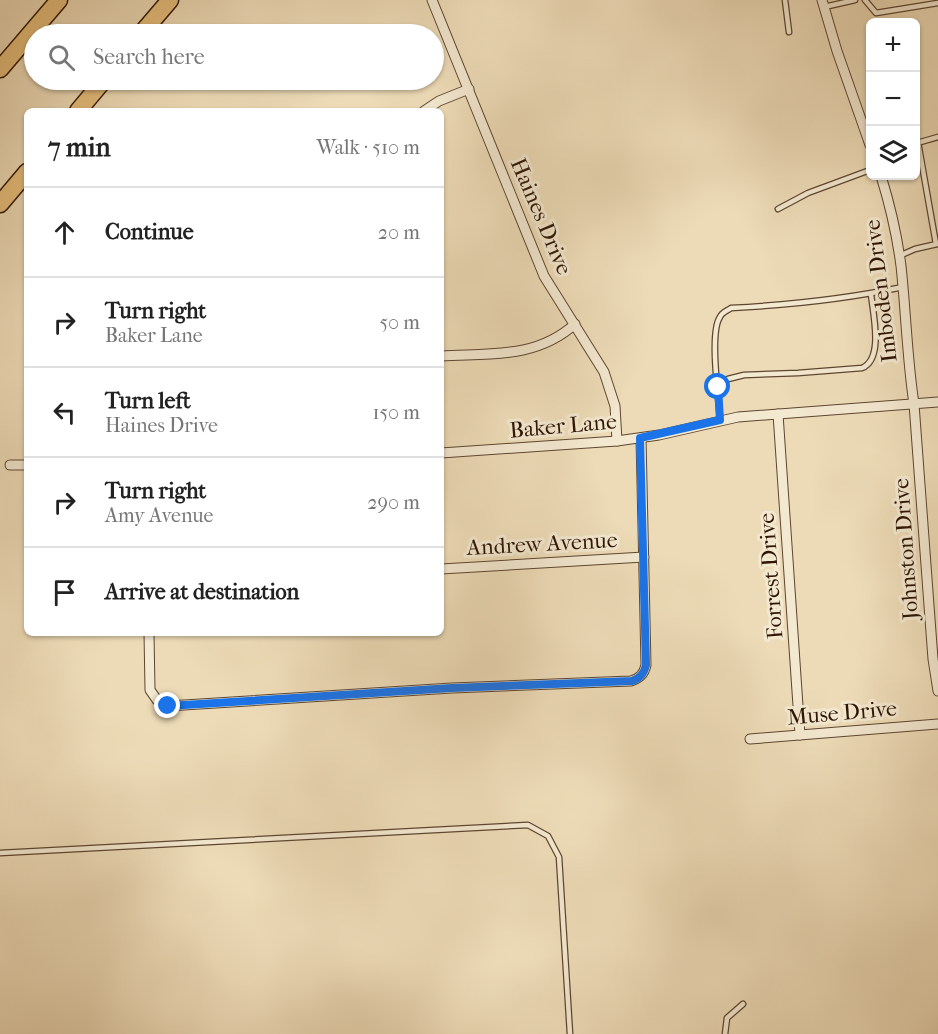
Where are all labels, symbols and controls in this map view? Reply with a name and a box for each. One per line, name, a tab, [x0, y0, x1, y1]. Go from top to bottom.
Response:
map controls	[866, 18, 920, 180]
button: +	[866, 18, 920, 72]
search box	[24, 24, 444, 90]
icon: search	[45, 41, 78, 74]
text: Search here	[93, 44, 205, 70]
button: −	[866, 72, 920, 126]
button: layers	[866, 126, 920, 180]
text: 7 min	[48, 132, 111, 163]
text: Walk · 510 m	[316, 136, 420, 159]
street label: Haines Drive	[505, 154, 577, 279]
icon: ahead	[48, 216, 81, 249]
street label: Imboden Drive	[859, 218, 903, 364]
text: Continue	[105, 219, 194, 245]
text: 20 m	[378, 221, 420, 244]
text: Turn right	[105, 298, 206, 324]
icon: right	[48, 306, 81, 339]
text: 50 m	[379, 311, 420, 334]
text: Baker Lane	[105, 324, 203, 347]
route start	[704, 373, 730, 399]
text: Turn left	[105, 388, 191, 414]
icon: left	[48, 396, 81, 429]
text: 150 m	[372, 401, 420, 424]
street label: Baker Lane	[508, 408, 618, 444]
text: Haines Drive	[105, 414, 218, 437]
street label: Johnston Drive	[888, 477, 924, 623]
text: Turn right	[105, 478, 206, 504]
icon: right	[48, 486, 81, 519]
text: 290 m	[367, 491, 420, 514]
text: Amy Avenue	[105, 504, 214, 527]
street label: Forrest Drive	[754, 512, 788, 640]
street label: Andrew Avenue	[465, 527, 618, 561]
icon: arrive	[48, 576, 81, 609]
text: Arrive at destination	[105, 579, 299, 605]
route end	[154, 692, 180, 718]
street label: Muse Drive	[786, 695, 898, 731]

